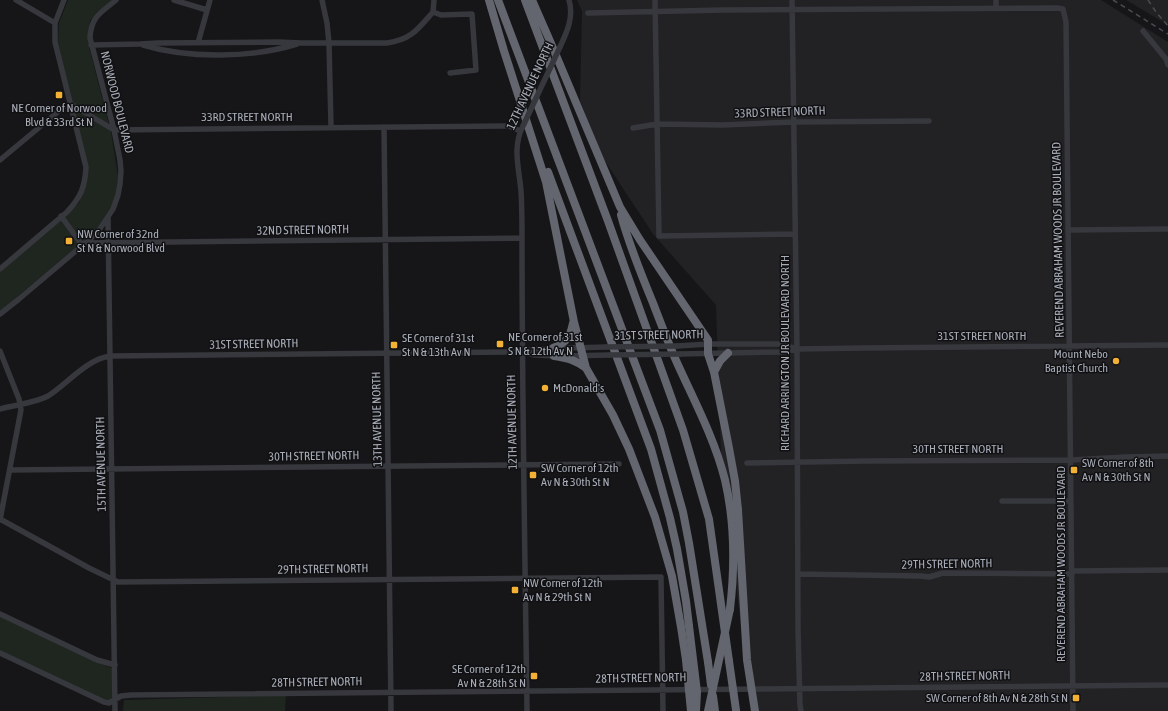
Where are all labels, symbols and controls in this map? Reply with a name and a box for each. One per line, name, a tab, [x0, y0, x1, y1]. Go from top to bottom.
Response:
street label: 12TH AVENUE NORTH	[504, 40, 556, 132]
street label: NORWOOD BOULEVARD	[98, 50, 137, 155]
marker: NE Corner of Norwood Blvd & 33rd St N	[54, 90, 64, 100]
place label: NE Corner of Norwood Blvd & 33rd St N	[11, 101, 107, 129]
street label: 33RD STREET NORTH	[734, 103, 826, 121]
street label: 33RD STREET NORTH	[201, 110, 293, 124]
street label: REVEREND ABRAHAM WOODS JR BOULEVARD	[1049, 142, 1067, 338]
street label: 32ND STREET NORTH	[257, 222, 349, 238]
place label: NW Corner of 32nd St N & Norwood Blvd	[77, 227, 165, 255]
marker: NW Corner of 32nd St N & Norwood Blvd	[64, 236, 74, 246]
street label: RICHARD ARRINGTON JR BOULEVARD NORTH	[778, 255, 792, 451]
street label: 31ST STREET NORTH	[614, 327, 704, 343]
street label: 31ST STREET NORTH	[937, 329, 1027, 343]
place label: NE Corner of 31st S N & 12th Av N	[508, 330, 583, 358]
place label: SE Corner of 31st St N & 13th Av N	[402, 331, 475, 359]
street label: 31ST STREET NORTH	[209, 336, 299, 352]
marker: NE Corner of 31st S N & 12th Av N	[495, 339, 505, 349]
marker: SE Corner of 31st St N & 13th Av N	[389, 340, 399, 350]
place label: Mount Nebo Baptist Church	[1045, 347, 1108, 375]
marker: Mount Nebo Baptist Church	[1111, 356, 1121, 366]
street label: 13TH AVENUE NORTH	[369, 371, 385, 467]
street label: 12TH AVENUE NORTH	[504, 374, 520, 470]
place label: McDonald's	[553, 381, 604, 395]
marker: McDonald's	[540, 383, 550, 393]
street label: 15TH AVENUE NORTH	[93, 416, 109, 512]
street label: 30TH STREET NORTH	[913, 442, 1003, 456]
street label: 30TH STREET NORTH	[268, 448, 360, 464]
place label: SW Corner of 8th Av N & 30th St N	[1082, 456, 1154, 484]
place label: SW Corner of 12th Av N & 30th St N	[541, 461, 619, 489]
marker: SW Corner of 8th Av N & 30th St N	[1069, 465, 1079, 475]
street label: REVEREND ABRAHAM WOODS JR BOULEVARD	[1054, 466, 1068, 662]
marker: SW Corner of 12th Av N & 30th St N	[528, 470, 538, 480]
street label: 29TH STREET NORTH	[901, 556, 993, 572]
street label: 29TH STREET NORTH	[277, 561, 369, 577]
place label: NW Corner of 12th Av N & 29th St N	[523, 576, 603, 604]
marker: NW Corner of 12th Av N & 29th St N	[510, 585, 520, 595]
place label: SE Corner of 12th Av N & 28th St N	[452, 662, 526, 690]
street label: 28TH STREET NORTH	[919, 668, 1011, 684]
street label: 28TH STREET NORTH	[595, 670, 687, 686]
marker: SE Corner of 12th Av N & 28th St N	[529, 671, 539, 681]
street label: 28TH STREET NORTH	[271, 674, 363, 690]
place label: SW Corner of 8th Av N & 28th St N	[926, 691, 1068, 705]
marker: SW Corner of 8th Av N & 28th St N	[1071, 693, 1081, 703]

